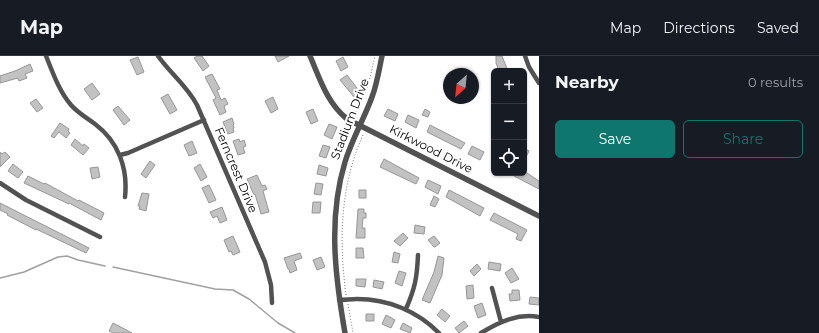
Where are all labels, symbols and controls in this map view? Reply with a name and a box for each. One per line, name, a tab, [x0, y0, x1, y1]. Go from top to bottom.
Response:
text: Map	[20, 16, 63, 39]
text: Map	[610, 19, 641, 37]
text: Directions	[663, 19, 735, 37]
text: Saved	[757, 19, 799, 37]
north arrow	[443, 68, 479, 104]
map controls	[491, 68, 527, 176]
button: +	[491, 68, 527, 104]
text: Nearby	[555, 72, 619, 92]
text: 0 results	[748, 74, 803, 90]
street label: Stadium Drive	[327, 76, 372, 162]
button: −	[491, 104, 527, 140]
button: Save	[555, 120, 675, 158]
button: Share	[683, 120, 803, 158]
street label: Kirkwood Drive	[387, 121, 475, 176]
street label: Ferncrest Drive	[212, 125, 261, 215]
button: locate	[491, 140, 527, 176]

